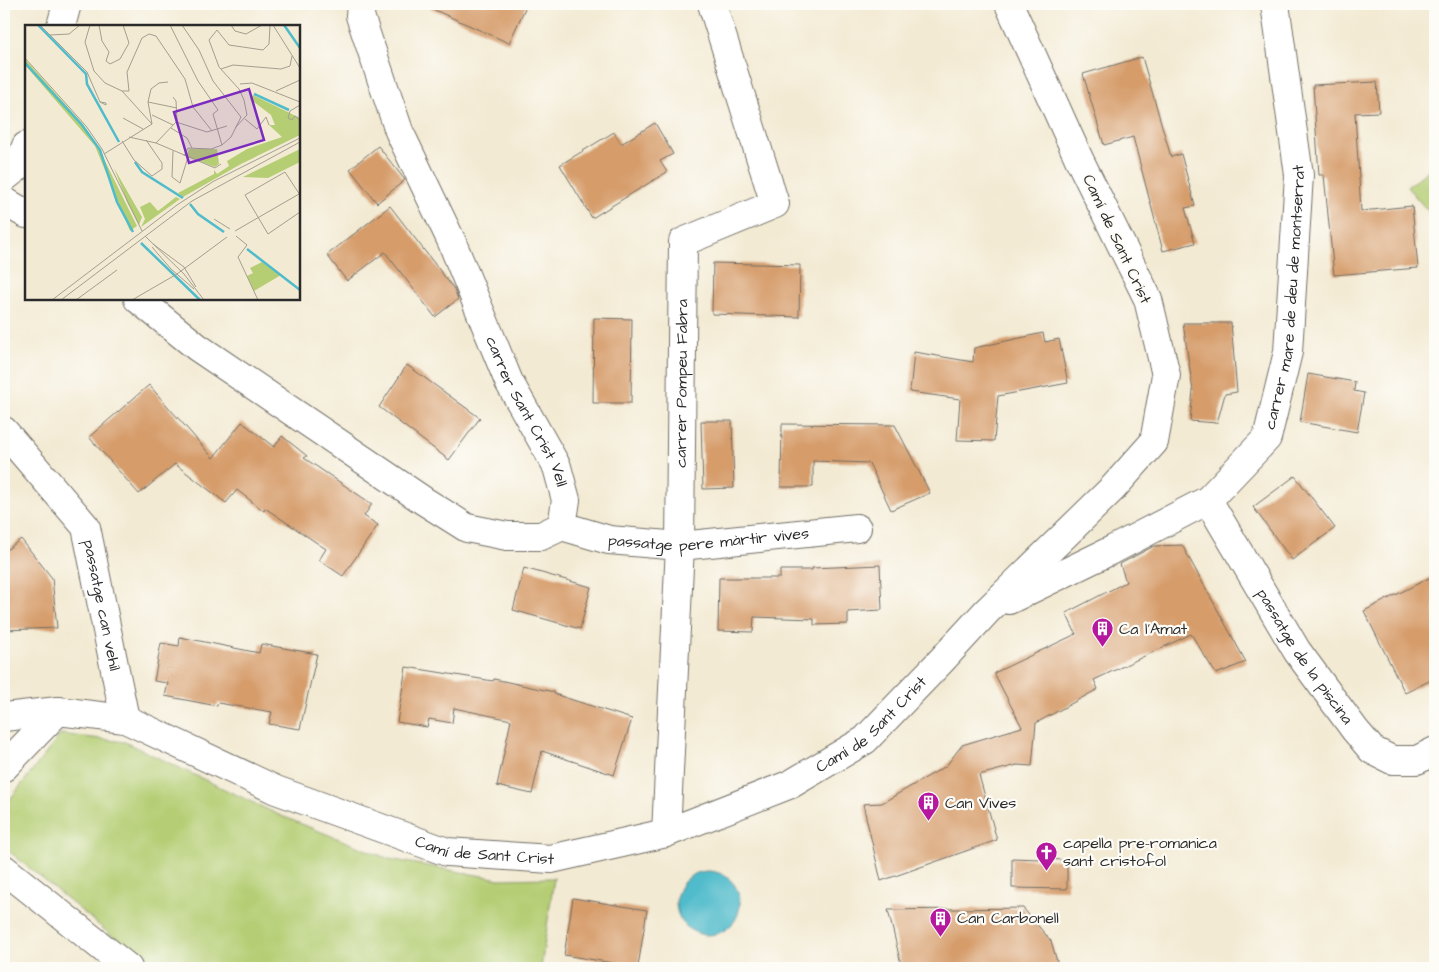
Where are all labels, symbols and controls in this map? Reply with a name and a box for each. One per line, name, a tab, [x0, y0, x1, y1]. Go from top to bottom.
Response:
inset map	[25, 25, 300, 300]
street label: carrer mare de deu de montserrat	[1258, 163, 1310, 432]
street label: Camí de Sant Crist	[1077, 171, 1157, 308]
street label: carrer Pompeu Fabra	[670, 299, 693, 468]
street label: carrer Sant Crist Vell	[480, 333, 573, 489]
street label: passatge pere màrtir vives	[607, 522, 810, 557]
street label: passatge can vehil	[78, 538, 126, 673]
street label: passatge de la piscina	[1251, 584, 1358, 729]
building icon: Ca l'Amat	[1091, 617, 1115, 648]
place label: Ca l'Amat	[1119, 618, 1188, 640]
street label: Camí de Sant Crist	[811, 671, 932, 778]
building icon: Can Vives	[917, 791, 941, 822]
place label: Can Vives	[945, 792, 1016, 814]
street label: Camí de Sant Crist	[412, 830, 555, 870]
place label: capella pre-romanica sant cristofol	[1063, 832, 1217, 872]
church icon: capella pre-romanica sant cristofol	[1035, 840, 1059, 871]
building icon: Can Carbonell	[929, 906, 953, 937]
place label: Can Carbonell	[957, 907, 1059, 929]

